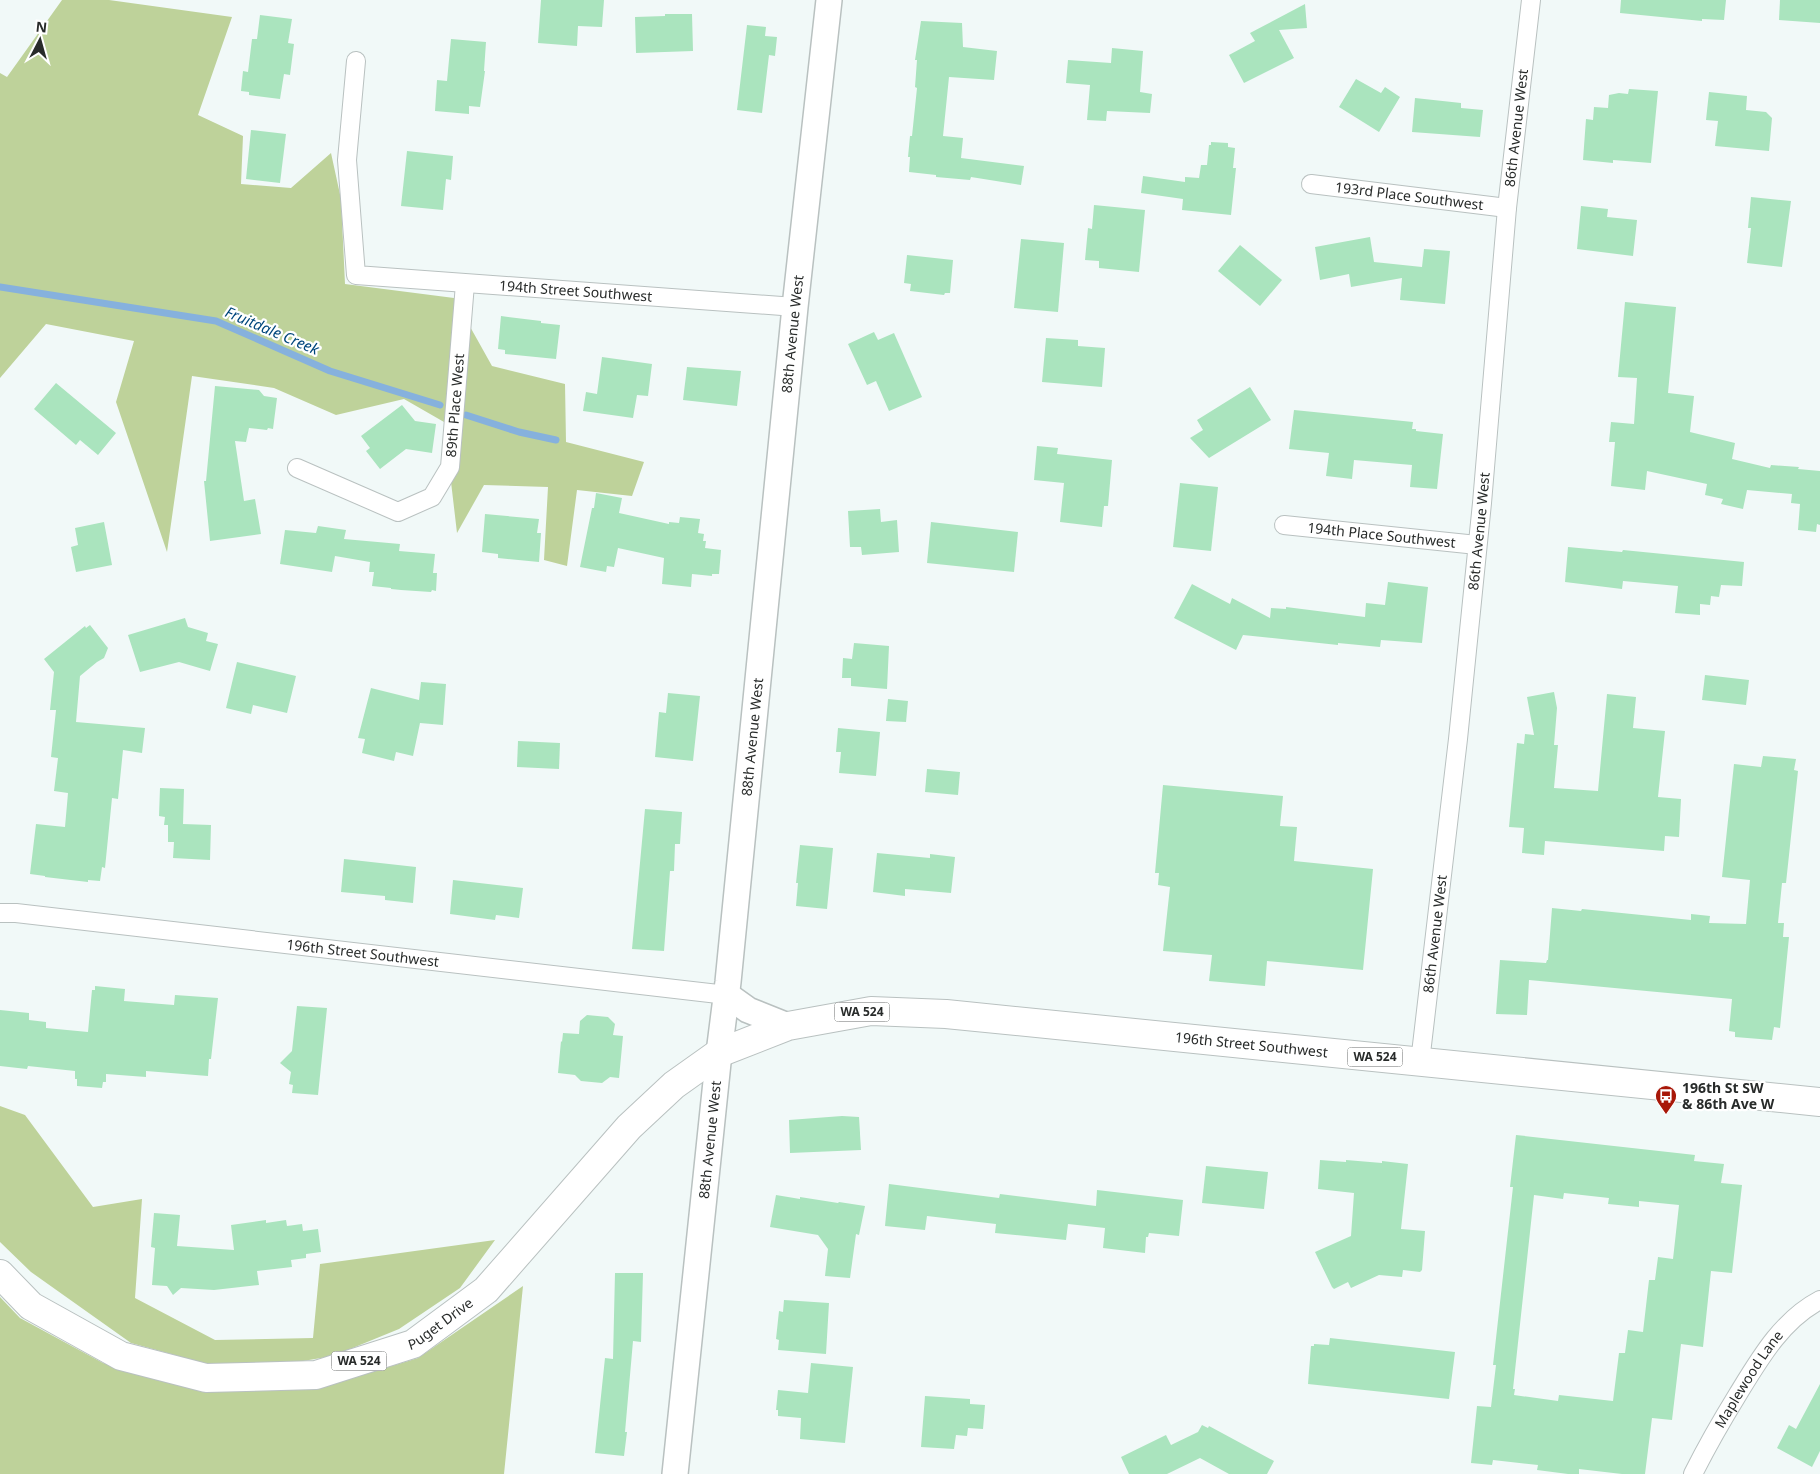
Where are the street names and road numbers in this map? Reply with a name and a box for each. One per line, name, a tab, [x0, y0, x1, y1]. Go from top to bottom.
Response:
street label: 86th Avenue West	[1499, 68, 1532, 188]
street label: 193rd Place Southwest	[1334, 177, 1485, 214]
street label: 88th Avenue West	[777, 274, 807, 394]
street label: 194th Street Southwest	[498, 275, 653, 306]
street label: 89th Place West	[441, 353, 468, 458]
street label: 86th Avenue West	[1463, 471, 1494, 591]
street label: 194th Place Southwest	[1306, 517, 1457, 552]
street label: 88th Avenue West	[737, 677, 767, 797]
street label: 86th Avenue West	[1418, 874, 1451, 994]
street label: 196th Street Southwest	[285, 934, 440, 971]
road number: WA 524	[834, 1002, 890, 1022]
street label: 196th Street Southwest	[1174, 1027, 1329, 1061]
road number: WA 524	[1348, 1048, 1402, 1066]
street label: 88th Avenue West	[694, 1080, 725, 1200]
street label: Puget Drive	[405, 1293, 477, 1354]
street label: Maplewood Lane	[1710, 1326, 1787, 1431]
road number: WA 524	[332, 1352, 386, 1370]

